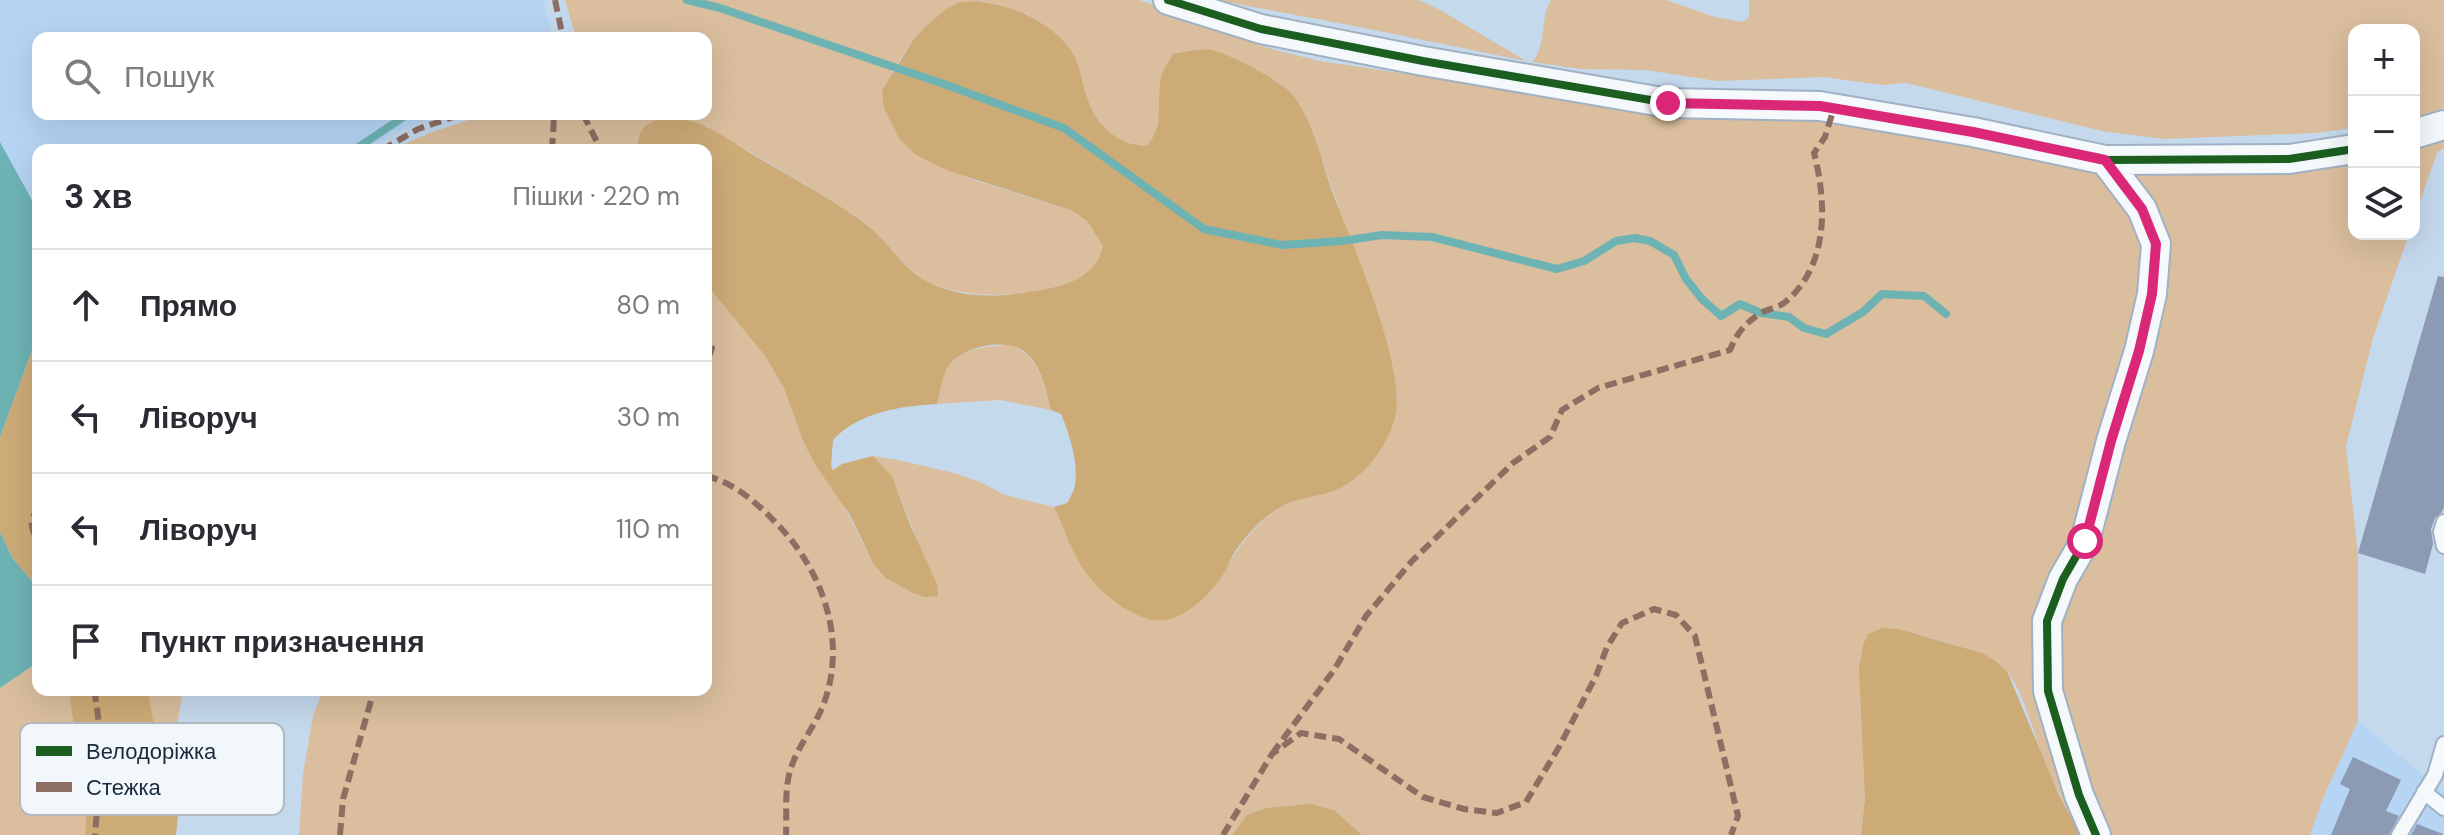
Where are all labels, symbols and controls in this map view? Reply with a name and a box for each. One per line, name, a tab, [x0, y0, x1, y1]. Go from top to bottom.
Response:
map controls	[2348, 24, 2420, 240]
button: +	[2348, 24, 2420, 96]
search box	[32, 32, 712, 120]
icon: search	[60, 54, 104, 98]
text: Пошук	[124, 57, 214, 96]
route end	[1650, 85, 1686, 121]
button: −	[2348, 96, 2420, 168]
button: layers	[2348, 168, 2420, 240]
text: 3 хв	[64, 174, 132, 219]
text: Пішки · 220 m	[512, 179, 680, 213]
icon: ahead	[64, 283, 108, 327]
text: Прямо	[140, 286, 237, 325]
text: 80 m	[616, 288, 680, 322]
icon: left	[64, 395, 108, 439]
text: Ліворуч	[140, 398, 258, 437]
text: 30 m	[617, 400, 680, 434]
icon: left	[64, 507, 108, 551]
text: Ліворуч	[140, 510, 258, 549]
text: 110 m	[616, 512, 680, 546]
route start	[2067, 523, 2103, 559]
icon: arrive	[64, 619, 108, 663]
text: Пункт призначення	[140, 622, 425, 661]
legend	[20, 723, 284, 815]
text: Велодоріжка	[86, 737, 217, 766]
text: Стежка	[86, 773, 162, 802]

